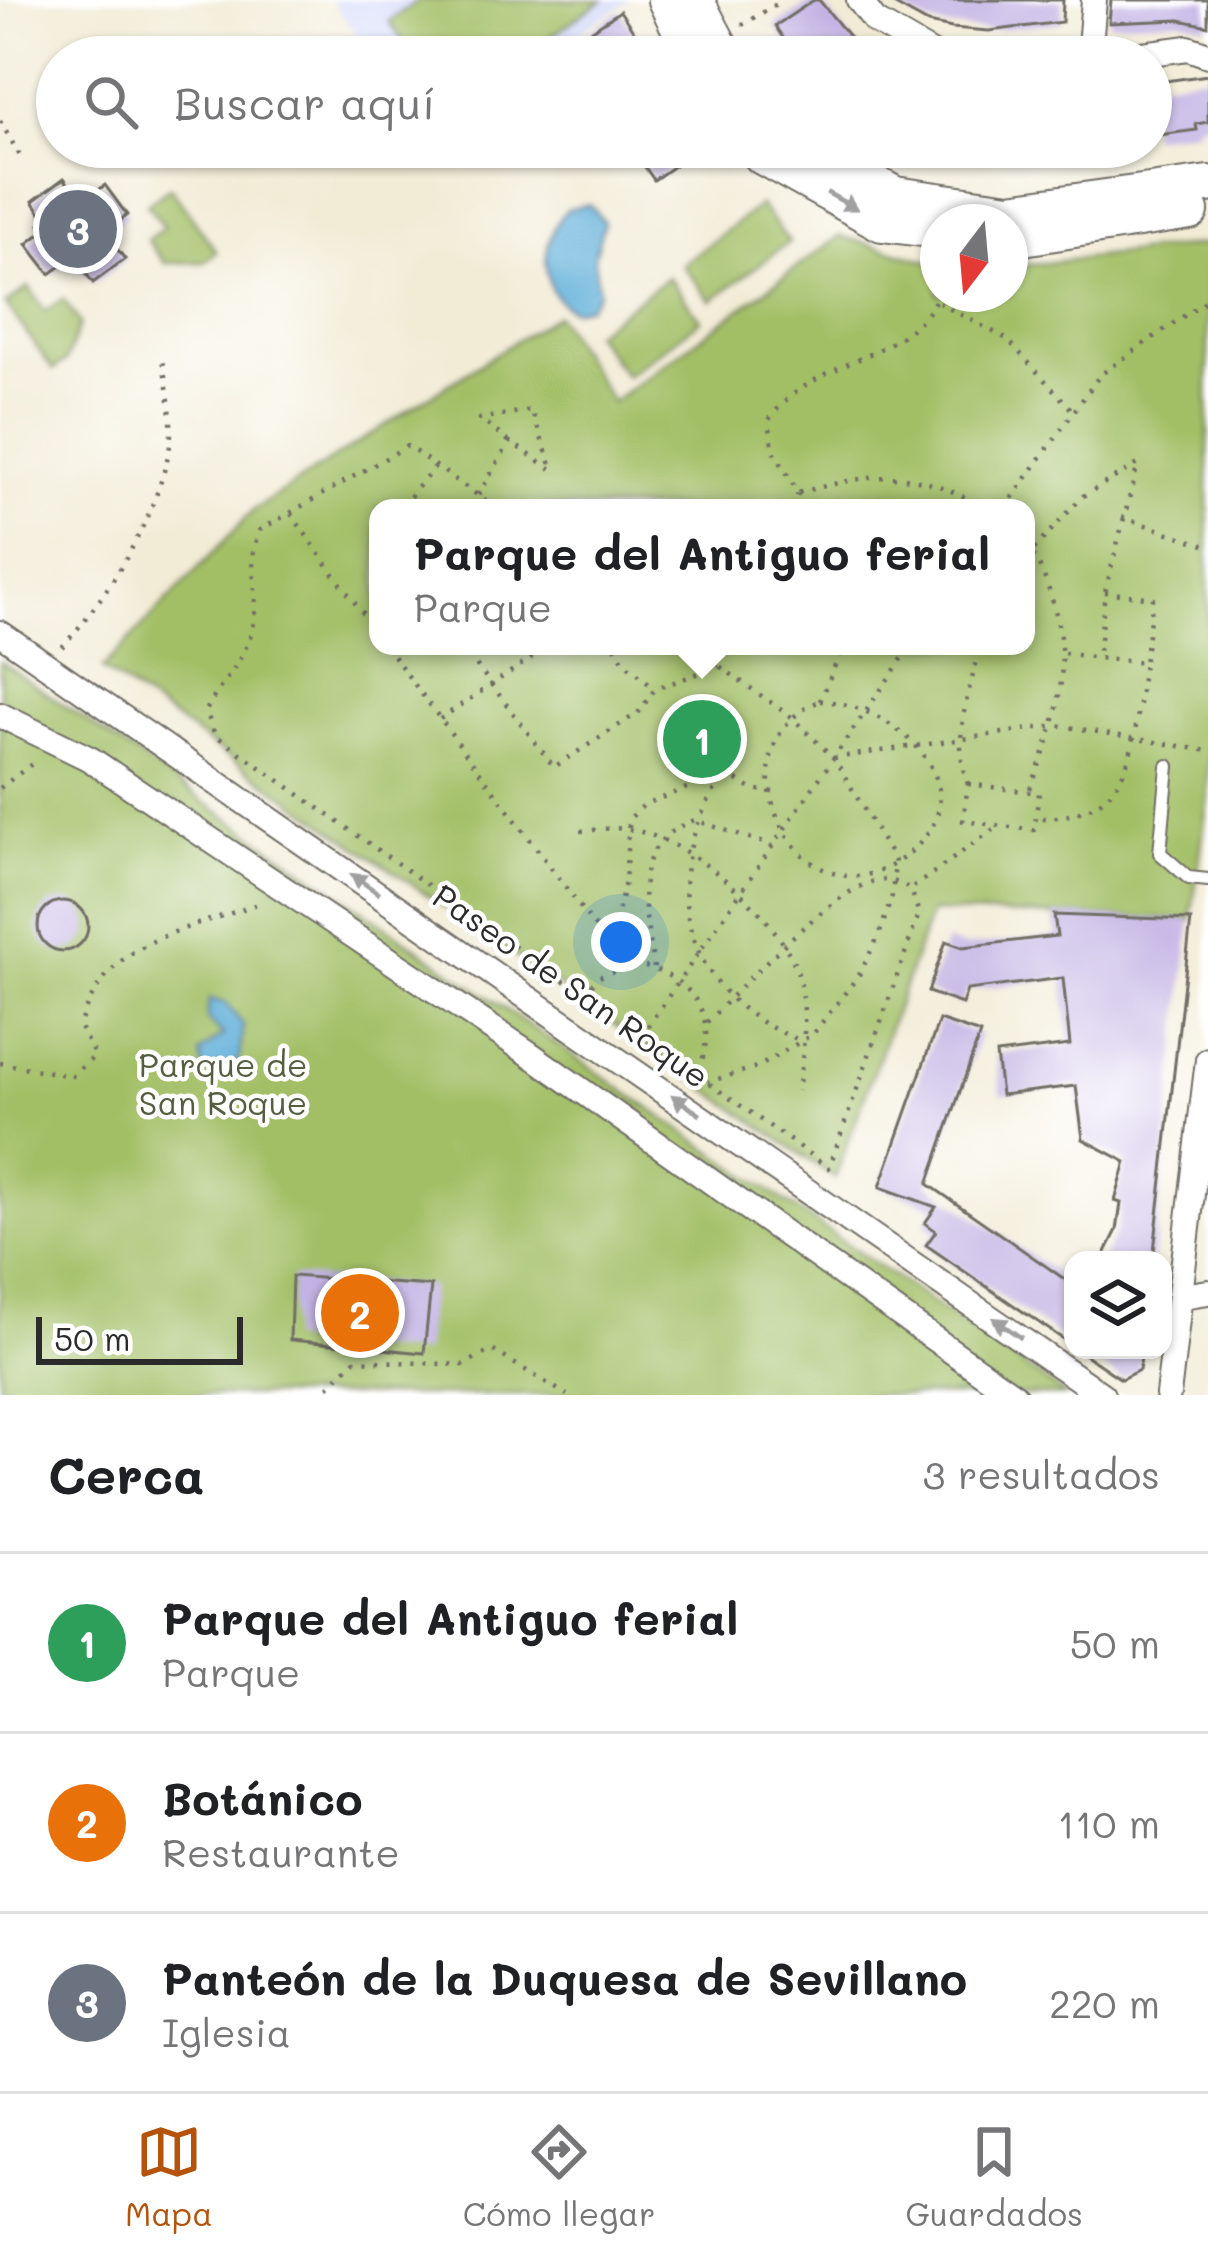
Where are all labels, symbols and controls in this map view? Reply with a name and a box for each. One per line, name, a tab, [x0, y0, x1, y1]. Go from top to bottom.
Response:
search box	[36, 36, 1172, 168]
icon: search	[78, 69, 144, 135]
text: Buscar aquí	[174, 73, 436, 131]
pin: 3	[39, 184, 117, 274]
one-way arrow	[825, 189, 858, 210]
north arrow	[920, 204, 1028, 312]
popup	[369, 499, 1035, 655]
text: Parque del Antiguo ferial	[414, 523, 990, 581]
text: Parque	[414, 581, 552, 632]
pin: 1	[663, 694, 741, 784]
one-way arrow	[349, 873, 381, 896]
street label: Paseo de San Roque	[425, 873, 718, 1096]
your location	[591, 912, 651, 972]
park label: Parque de San Roque	[139, 1042, 307, 1123]
one-way arrow	[670, 1095, 703, 1117]
map controls	[1064, 1251, 1172, 1359]
button: layers	[1064, 1251, 1172, 1359]
pin: 2	[321, 1268, 399, 1358]
scale bar	[36, 1311, 243, 1364]
text: 50 m	[54, 1316, 130, 1359]
one-way arrow	[990, 1317, 1023, 1340]
text: Cerca	[48, 1440, 205, 1507]
text: 3 resultados	[923, 1448, 1160, 1499]
text: Parque del Antiguo ferial	[162, 1588, 738, 1646]
text: 1	[78, 1617, 96, 1668]
text: 50 m	[1070, 1617, 1160, 1668]
text: Parque	[162, 1646, 300, 1697]
text: Botánico	[162, 1768, 363, 1826]
text: 2	[76, 1797, 98, 1848]
text: 110 m	[1058, 1797, 1160, 1848]
text: Restaurante	[162, 1826, 400, 1877]
text: Panteón de la Duquesa de Sevillano	[162, 1948, 967, 2006]
text: 3	[75, 1977, 99, 2028]
text: 220 m	[1049, 1977, 1160, 2028]
text: Iglesia	[162, 2006, 291, 2057]
tab: Mapa	[125, 2119, 213, 2234]
tab: Cómo llegar	[463, 2119, 655, 2234]
tab: Guardados	[905, 2119, 1083, 2234]

